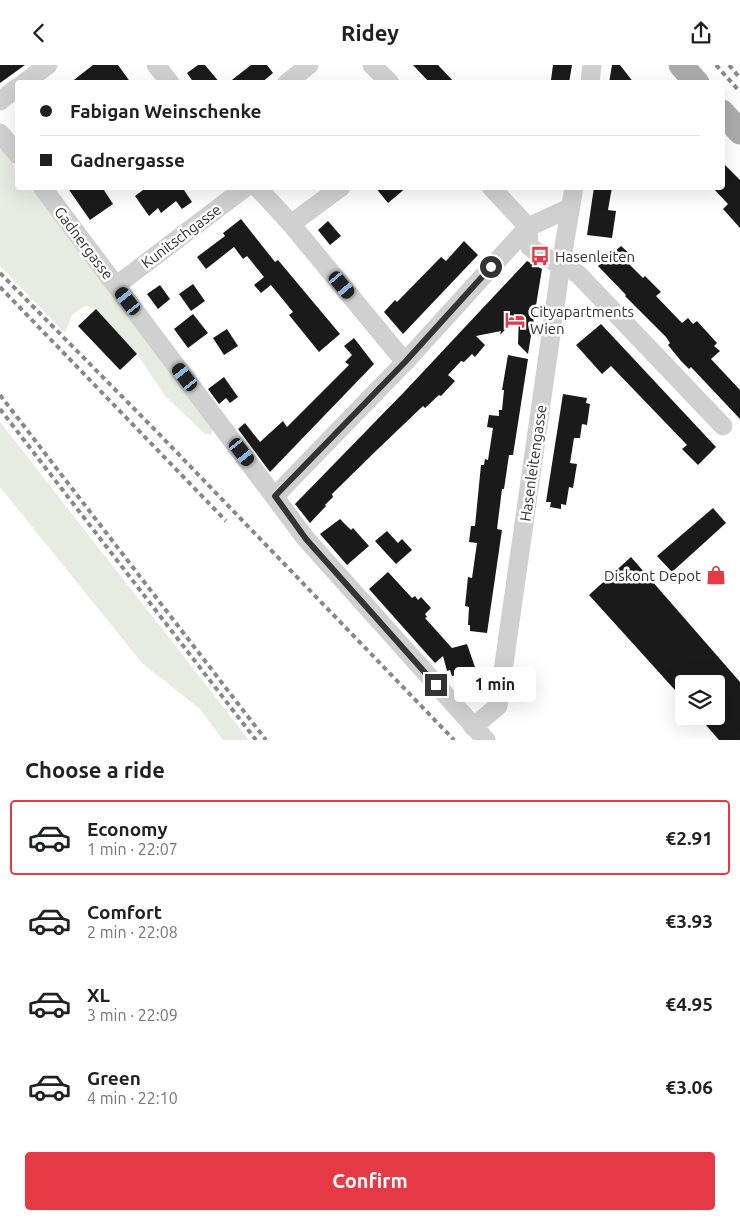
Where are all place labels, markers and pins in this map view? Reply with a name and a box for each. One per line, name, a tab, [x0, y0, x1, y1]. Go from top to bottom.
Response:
bus stop icon: Hasenleiten	[529, 245, 551, 267]
place label: Hasenleiten	[555, 248, 635, 265]
place label: Cityapartments Wien	[530, 303, 634, 337]
hotel icon: Cityapartments Wien	[504, 309, 526, 331]
shop icon: Diskont Depot	[705, 564, 727, 586]
place label: Diskont Depot	[604, 567, 701, 584]

